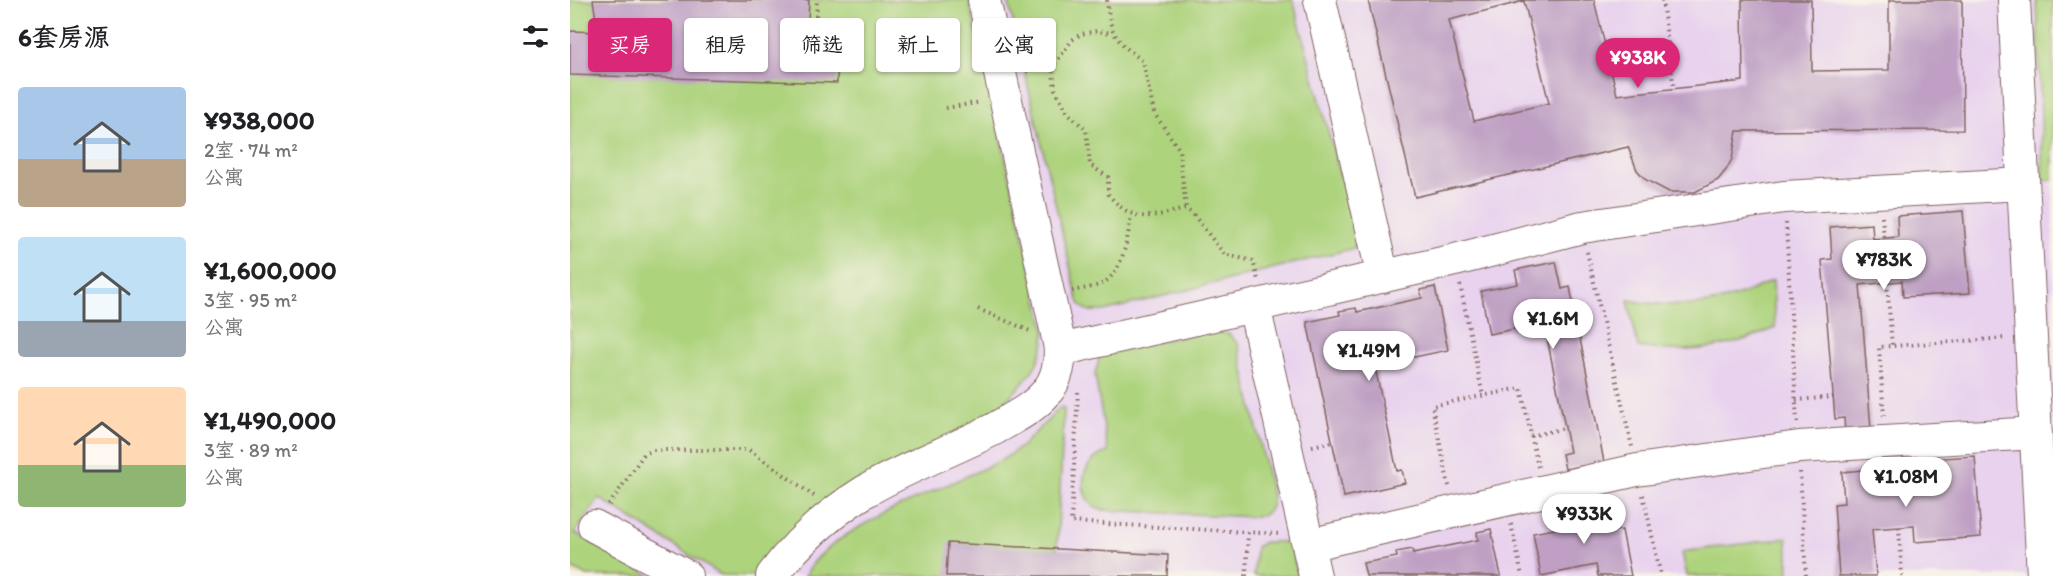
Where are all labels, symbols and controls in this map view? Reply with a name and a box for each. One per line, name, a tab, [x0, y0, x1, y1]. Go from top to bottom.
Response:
chip: 买房	[588, 18, 672, 72]
chip: 租房	[684, 18, 768, 72]
chip: 筛选	[780, 18, 864, 72]
chip: 新上	[876, 18, 960, 72]
chip: 公寓	[972, 18, 1056, 72]
icon: filters	[519, 20, 552, 53]
text: 6套房源	[18, 21, 110, 53]
pin: ¥938K	[1596, 38, 1680, 89]
text: ¥938K	[1610, 45, 1666, 69]
text: ¥938,000	[204, 104, 315, 136]
icon: home	[66, 111, 138, 183]
text: 2室 · 74 m²	[204, 138, 298, 162]
text: 公寓	[204, 165, 244, 189]
pin: ¥783K	[1842, 240, 1926, 291]
text: ¥783K	[1856, 247, 1912, 271]
text: ¥1,600,000	[204, 254, 337, 286]
icon: home	[66, 261, 138, 333]
text: 3室 · 95 m²	[204, 288, 297, 312]
pin: ¥1.6M	[1511, 299, 1595, 350]
text: ¥1.6M	[1527, 306, 1579, 330]
text: 公寓	[204, 315, 244, 339]
pin: ¥1.49M	[1320, 331, 1418, 382]
text: ¥1.49M	[1337, 338, 1401, 362]
text: ¥1,490,000	[204, 404, 336, 436]
icon: home	[66, 411, 138, 483]
text: 3室 · 89 m²	[204, 438, 298, 462]
pin: ¥1.08M	[1857, 457, 1955, 508]
text: ¥1.08M	[1874, 464, 1938, 488]
text: 公寓	[204, 465, 244, 489]
pin: ¥933K	[1542, 494, 1626, 545]
text: ¥933K	[1556, 501, 1612, 525]

